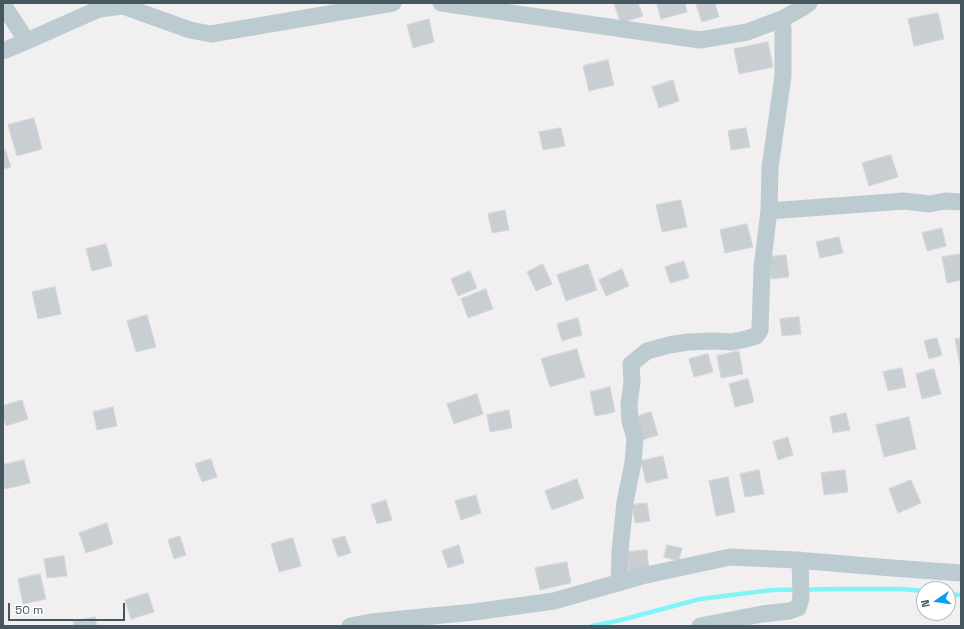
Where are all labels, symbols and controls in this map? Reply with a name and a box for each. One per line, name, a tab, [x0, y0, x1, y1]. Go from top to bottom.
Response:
north arrow	[916, 581, 956, 621]
scale bar	[10, 595, 127, 621]
text: N	[918, 598, 933, 609]
text: 50 m	[15, 602, 43, 618]

